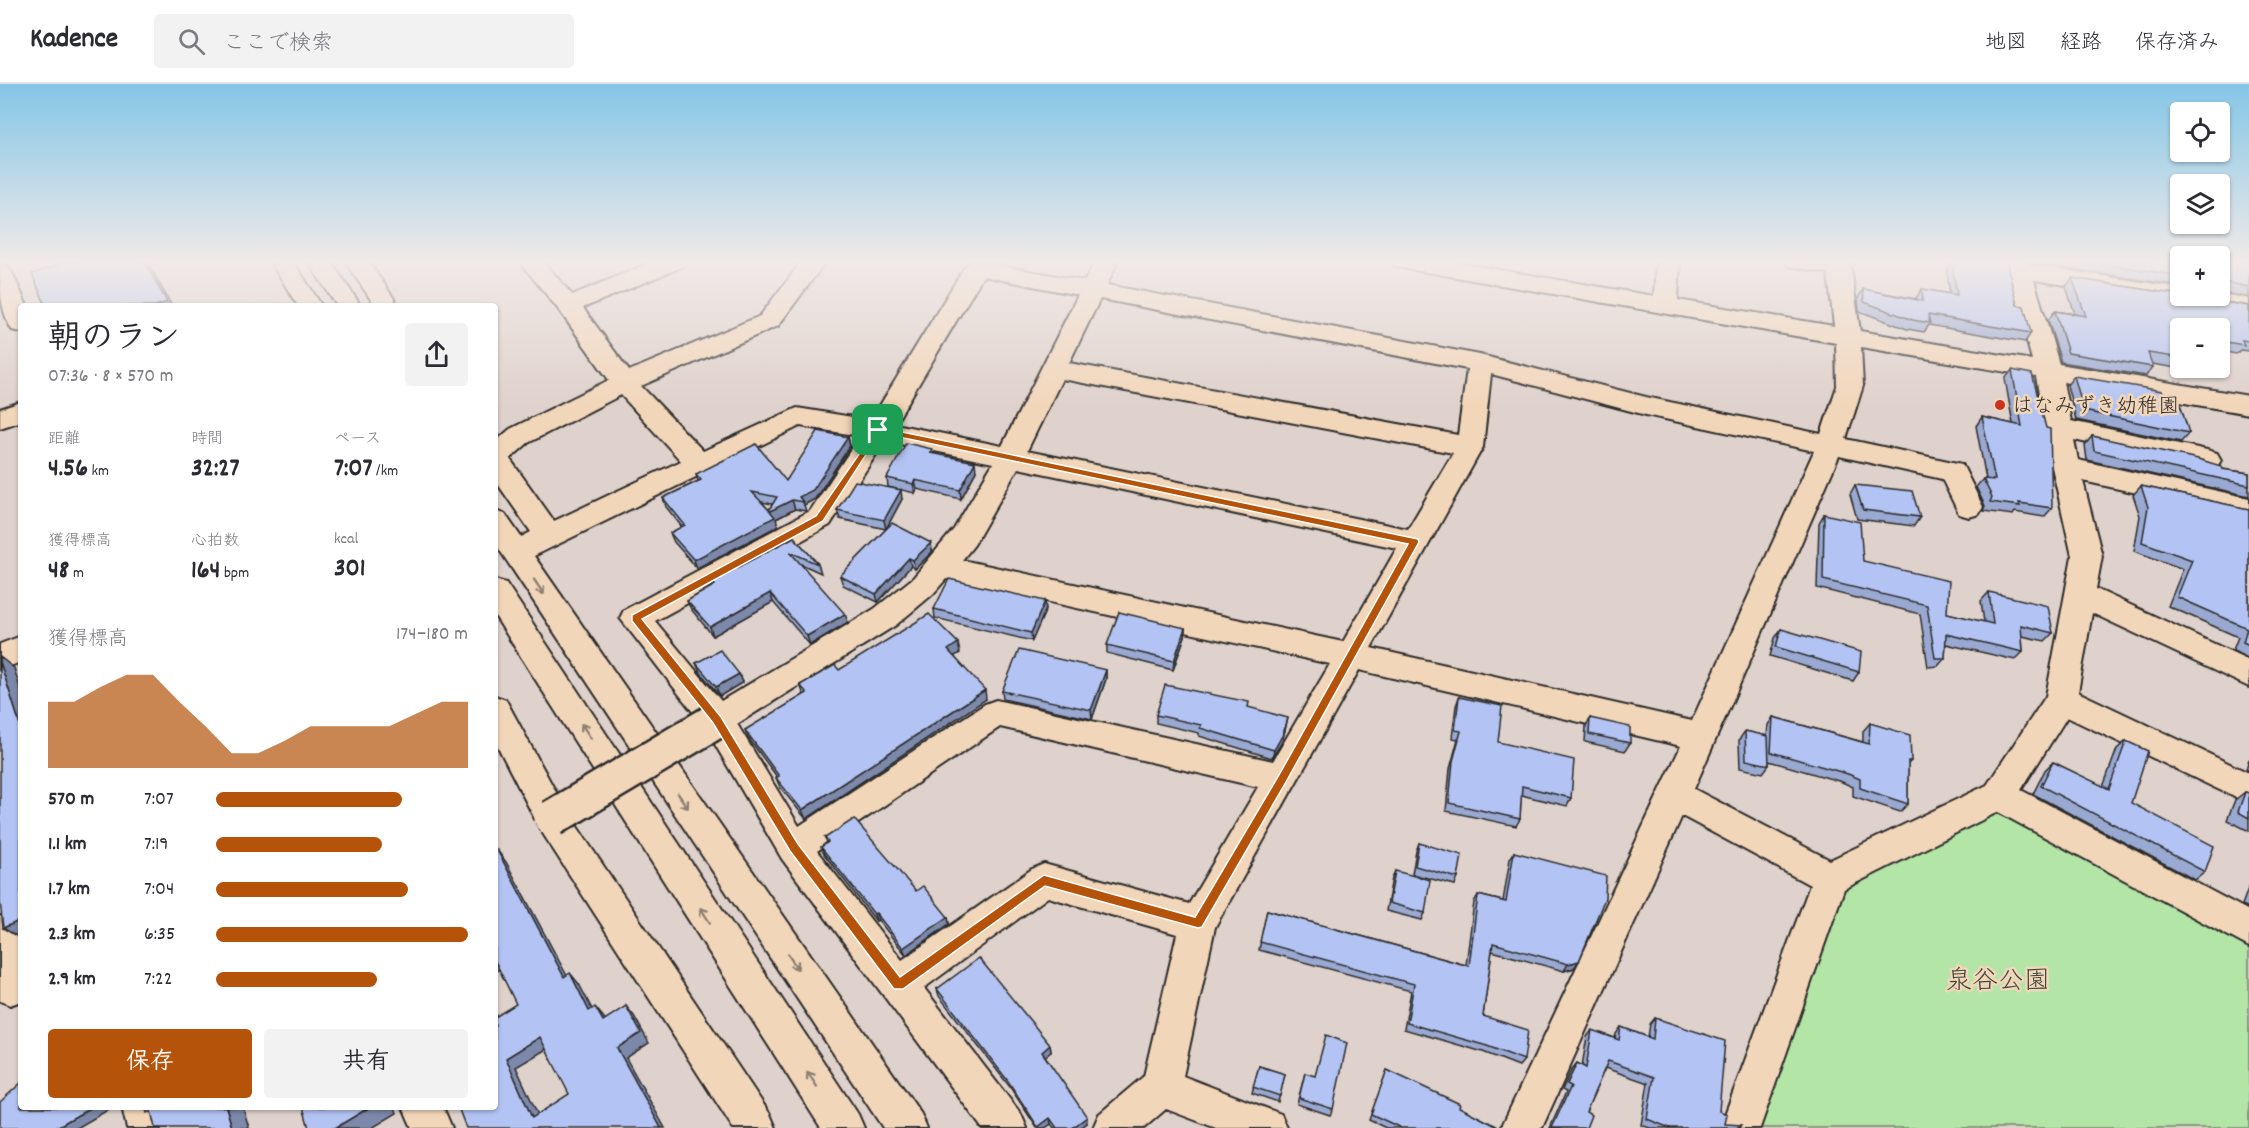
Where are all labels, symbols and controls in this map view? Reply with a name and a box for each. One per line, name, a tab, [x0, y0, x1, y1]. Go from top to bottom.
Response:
search box	[154, 14, 574, 68]
text: Kadence	[30, 21, 118, 61]
icon: search	[175, 25, 208, 58]
text: ここで検索	[223, 29, 333, 60]
text: 地図	[1985, 29, 2027, 59]
text: 経路	[2060, 29, 2102, 59]
text: 保存済み	[2135, 29, 2219, 59]
map controls	[2170, 102, 2230, 378]
button: locate	[2170, 102, 2230, 162]
button: layers	[2170, 174, 2230, 234]
button: +	[2170, 246, 2230, 306]
text: 朝のラン	[48, 317, 180, 364]
button: −	[2170, 318, 2230, 378]
button: share	[405, 323, 468, 386]
text: 07:36 · 8 × 570 m	[48, 363, 173, 391]
place label: はなみずき幼稚園	[2012, 393, 2179, 423]
marker: はなみずき幼稚園	[1993, 398, 2007, 412]
pin	[852, 404, 903, 455]
icon: arrive	[861, 413, 894, 446]
text: 距離	[48, 428, 80, 451]
text: 時間	[191, 428, 223, 451]
text: ペース	[334, 428, 381, 451]
text: 4.56	[48, 451, 88, 488]
text: 32:27	[191, 451, 240, 488]
text: 7:07	[334, 451, 372, 488]
text: km	[88, 460, 109, 483]
text: /km	[372, 460, 398, 483]
text: kcal	[334, 528, 358, 551]
text: 獲得標高	[48, 530, 112, 553]
text: 心拍数	[191, 530, 239, 553]
text: 301	[334, 551, 365, 588]
text: 48	[48, 553, 69, 590]
text: 164	[191, 553, 220, 590]
text: m	[69, 562, 84, 585]
text: bpm	[220, 562, 249, 585]
one-way arrow	[533, 578, 546, 595]
text: 174–180 m	[396, 621, 468, 649]
text: 獲得標高	[48, 626, 128, 654]
one-way arrow	[579, 722, 592, 739]
text: 570 m	[48, 786, 94, 814]
text: 7:07	[144, 786, 174, 814]
one-way arrow	[677, 792, 690, 809]
text: 1.1 km	[48, 831, 87, 859]
text: 7:19	[144, 831, 169, 859]
text: 1.7 km	[48, 876, 90, 904]
text: 7:04	[144, 876, 174, 904]
one-way arrow	[699, 907, 712, 924]
text: 2.3 km	[48, 921, 95, 949]
text: 6:35	[144, 921, 175, 949]
one-way arrow	[787, 953, 799, 970]
park label: 泉谷公園	[1946, 964, 2050, 1001]
text: 2.9 km	[48, 966, 96, 994]
text: 7:22	[144, 966, 172, 994]
button: 保存	[48, 1029, 252, 1098]
button: 共有	[264, 1029, 468, 1098]
one-way arrow	[805, 1071, 817, 1088]

